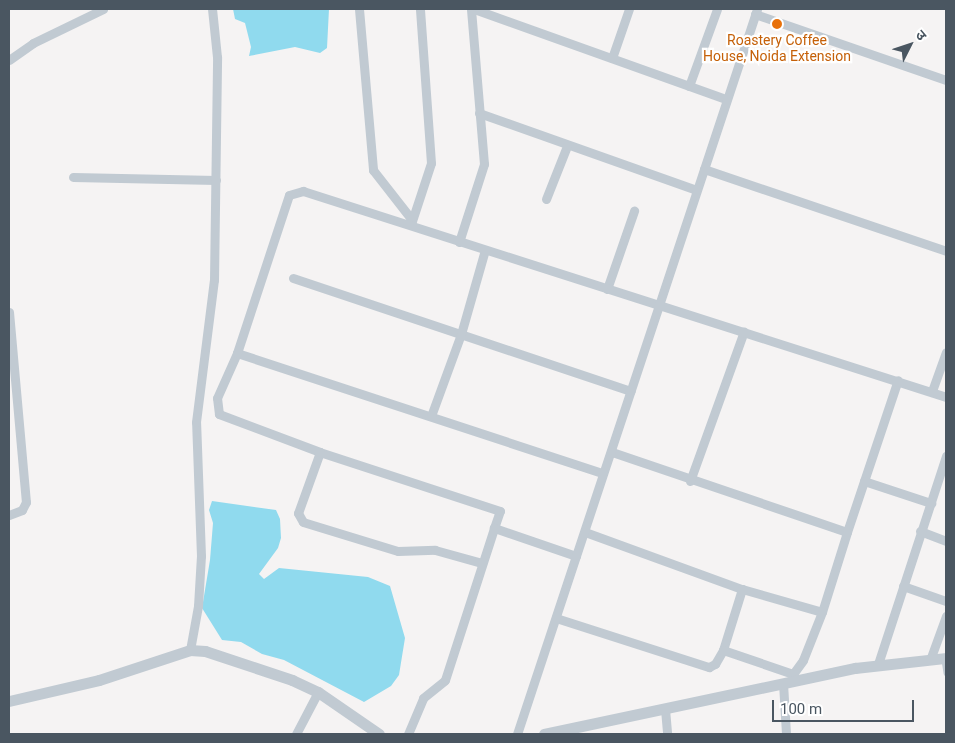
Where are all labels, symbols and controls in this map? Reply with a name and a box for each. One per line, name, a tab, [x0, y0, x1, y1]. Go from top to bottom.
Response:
marker: Roastery Coffee House, Noida Extension	[771, 18, 783, 30]
north arrow	[885, 20, 935, 70]
text: उ	[913, 27, 930, 43]
place label: Roastery Coffee House, Noida Extension	[703, 32, 851, 64]
scale bar	[775, 690, 918, 722]
text: 100 m	[780, 700, 822, 718]

